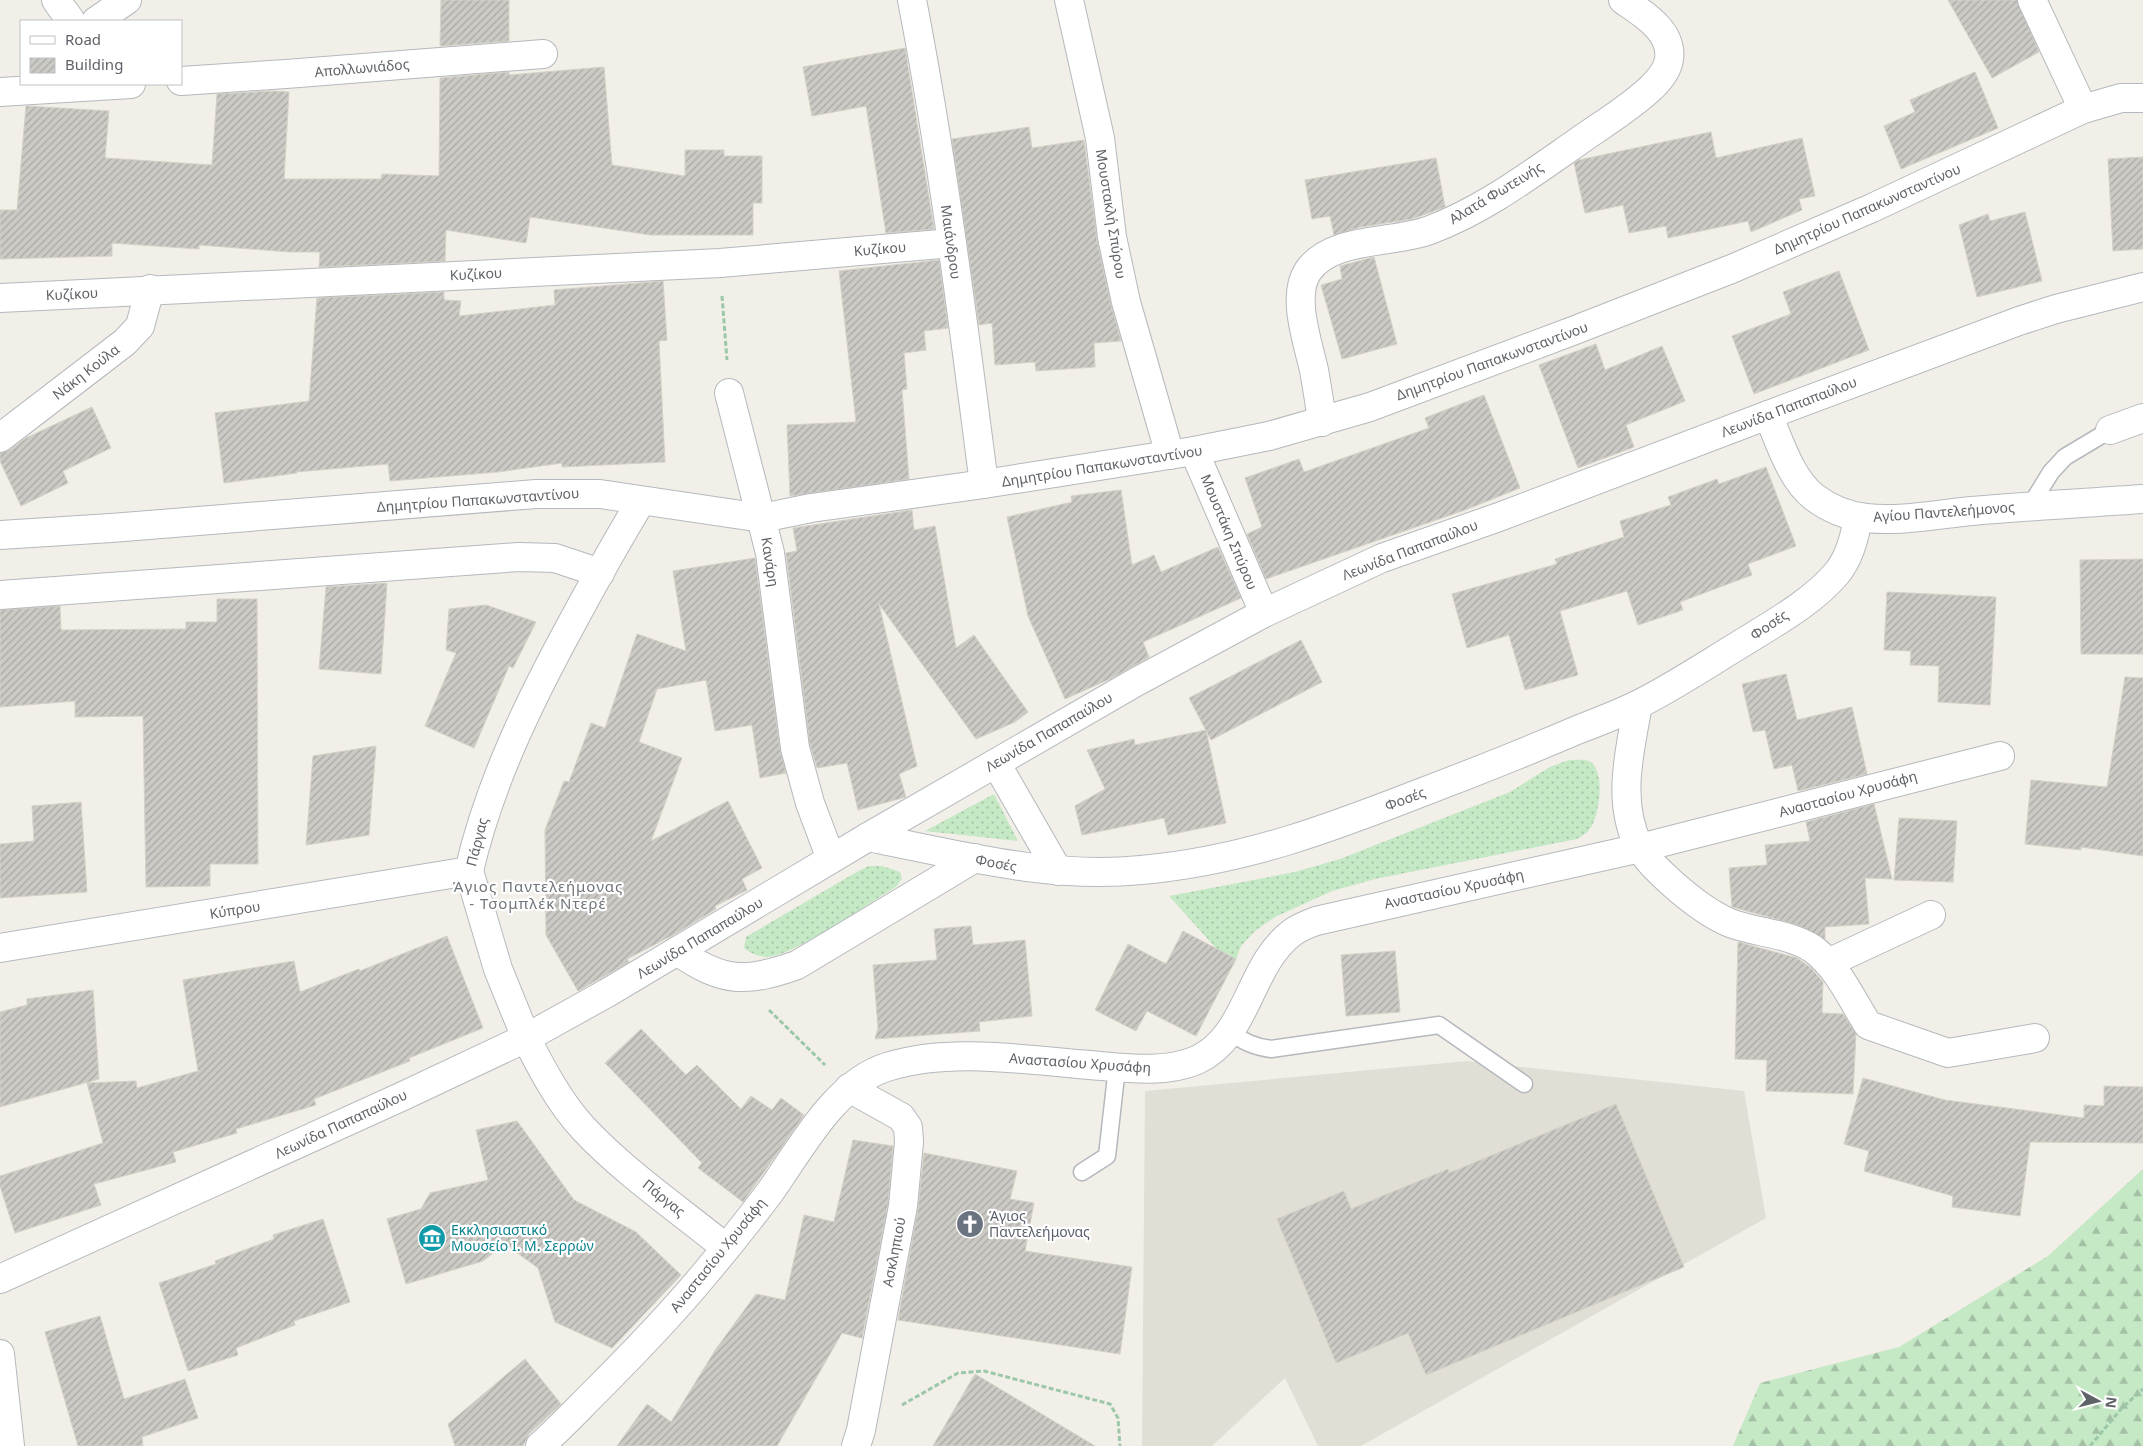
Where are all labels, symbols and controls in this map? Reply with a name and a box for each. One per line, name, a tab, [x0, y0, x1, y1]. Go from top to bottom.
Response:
legend	[20, 20, 182, 85]
text: Road	[65, 29, 101, 49]
text: Building	[65, 54, 123, 74]
street label: Απολλωνιάδος	[314, 54, 410, 81]
street label: Μουστακλή Σπύρου	[1092, 148, 1131, 280]
street label: Αλατά Φωτεινής	[1445, 157, 1546, 228]
street label: Δημητρίου Παπακωνσταντίνου	[1770, 159, 1963, 259]
street label: Μαιάνδρου	[937, 203, 966, 280]
street label: Κυζίκου	[853, 237, 907, 260]
street label: Κυζίκου	[449, 263, 503, 284]
street label: Κυζίκου	[45, 283, 99, 304]
street label: Δημητρίου Παπακωνσταντίνου	[1393, 317, 1590, 404]
street label: Νάκη Κούλα	[48, 339, 123, 404]
street label: Λεωνίδα Παπαπαύλου	[1718, 372, 1859, 441]
street label: Δημητρίου Παπακωνσταντίνου	[1000, 440, 1204, 491]
street label: Μουστάκη Σπύρου	[1197, 471, 1262, 593]
street label: Δημητρίου Παπακωνσταντίνου	[376, 483, 580, 516]
street label: Αγίου Παντελεήμονος	[1873, 497, 2016, 526]
street label: Λεωνίδα Παπαπαύλου	[1339, 515, 1480, 584]
street label: Κανάρη	[757, 536, 784, 588]
street label: Φοσές	[1746, 605, 1792, 644]
street label: Λεωνίδα Παπαπαύλου	[982, 687, 1116, 776]
street label: Αναστασίου Χρυσάφη	[1777, 766, 1919, 821]
street label: Φοσές	[1382, 782, 1428, 815]
street label: Πάργας	[461, 815, 492, 868]
street label: Φοσές	[974, 849, 1019, 876]
street label: Αναστασίου Χρυσάφη	[1382, 864, 1525, 913]
district label: Άγιος Παντελεήμονας - Τσομπλέκ Ντερέ	[453, 876, 623, 913]
street label: Λεωνίδα Παπαπαύλου	[633, 892, 766, 983]
street label: Κύπρου	[208, 896, 262, 923]
street label: Αναστασίου Χρυσάφη	[1008, 1048, 1152, 1077]
street label: Λεωνίδα Παπαπαύλου	[272, 1085, 410, 1163]
street label: Πάργας	[639, 1175, 690, 1221]
street label: Αναστασίου Χρυσάφη	[665, 1193, 770, 1316]
place label: Άγιος Παντελεήμονας	[989, 1206, 1090, 1241]
church icon: Άγιος Παντελεήμονας	[955, 1209, 985, 1239]
street label: Ασκληπιού	[877, 1215, 910, 1289]
place label: Εκκλησιαστικό Μουσείο Ι. Μ. Σερρών	[451, 1220, 594, 1255]
museum icon: Εκκλησιαστικό Μουσείο Ι. Μ. Σερρών	[417, 1223, 447, 1253]
north arrow	[2073, 1376, 2123, 1426]
text: N	[2101, 1396, 2122, 1409]

